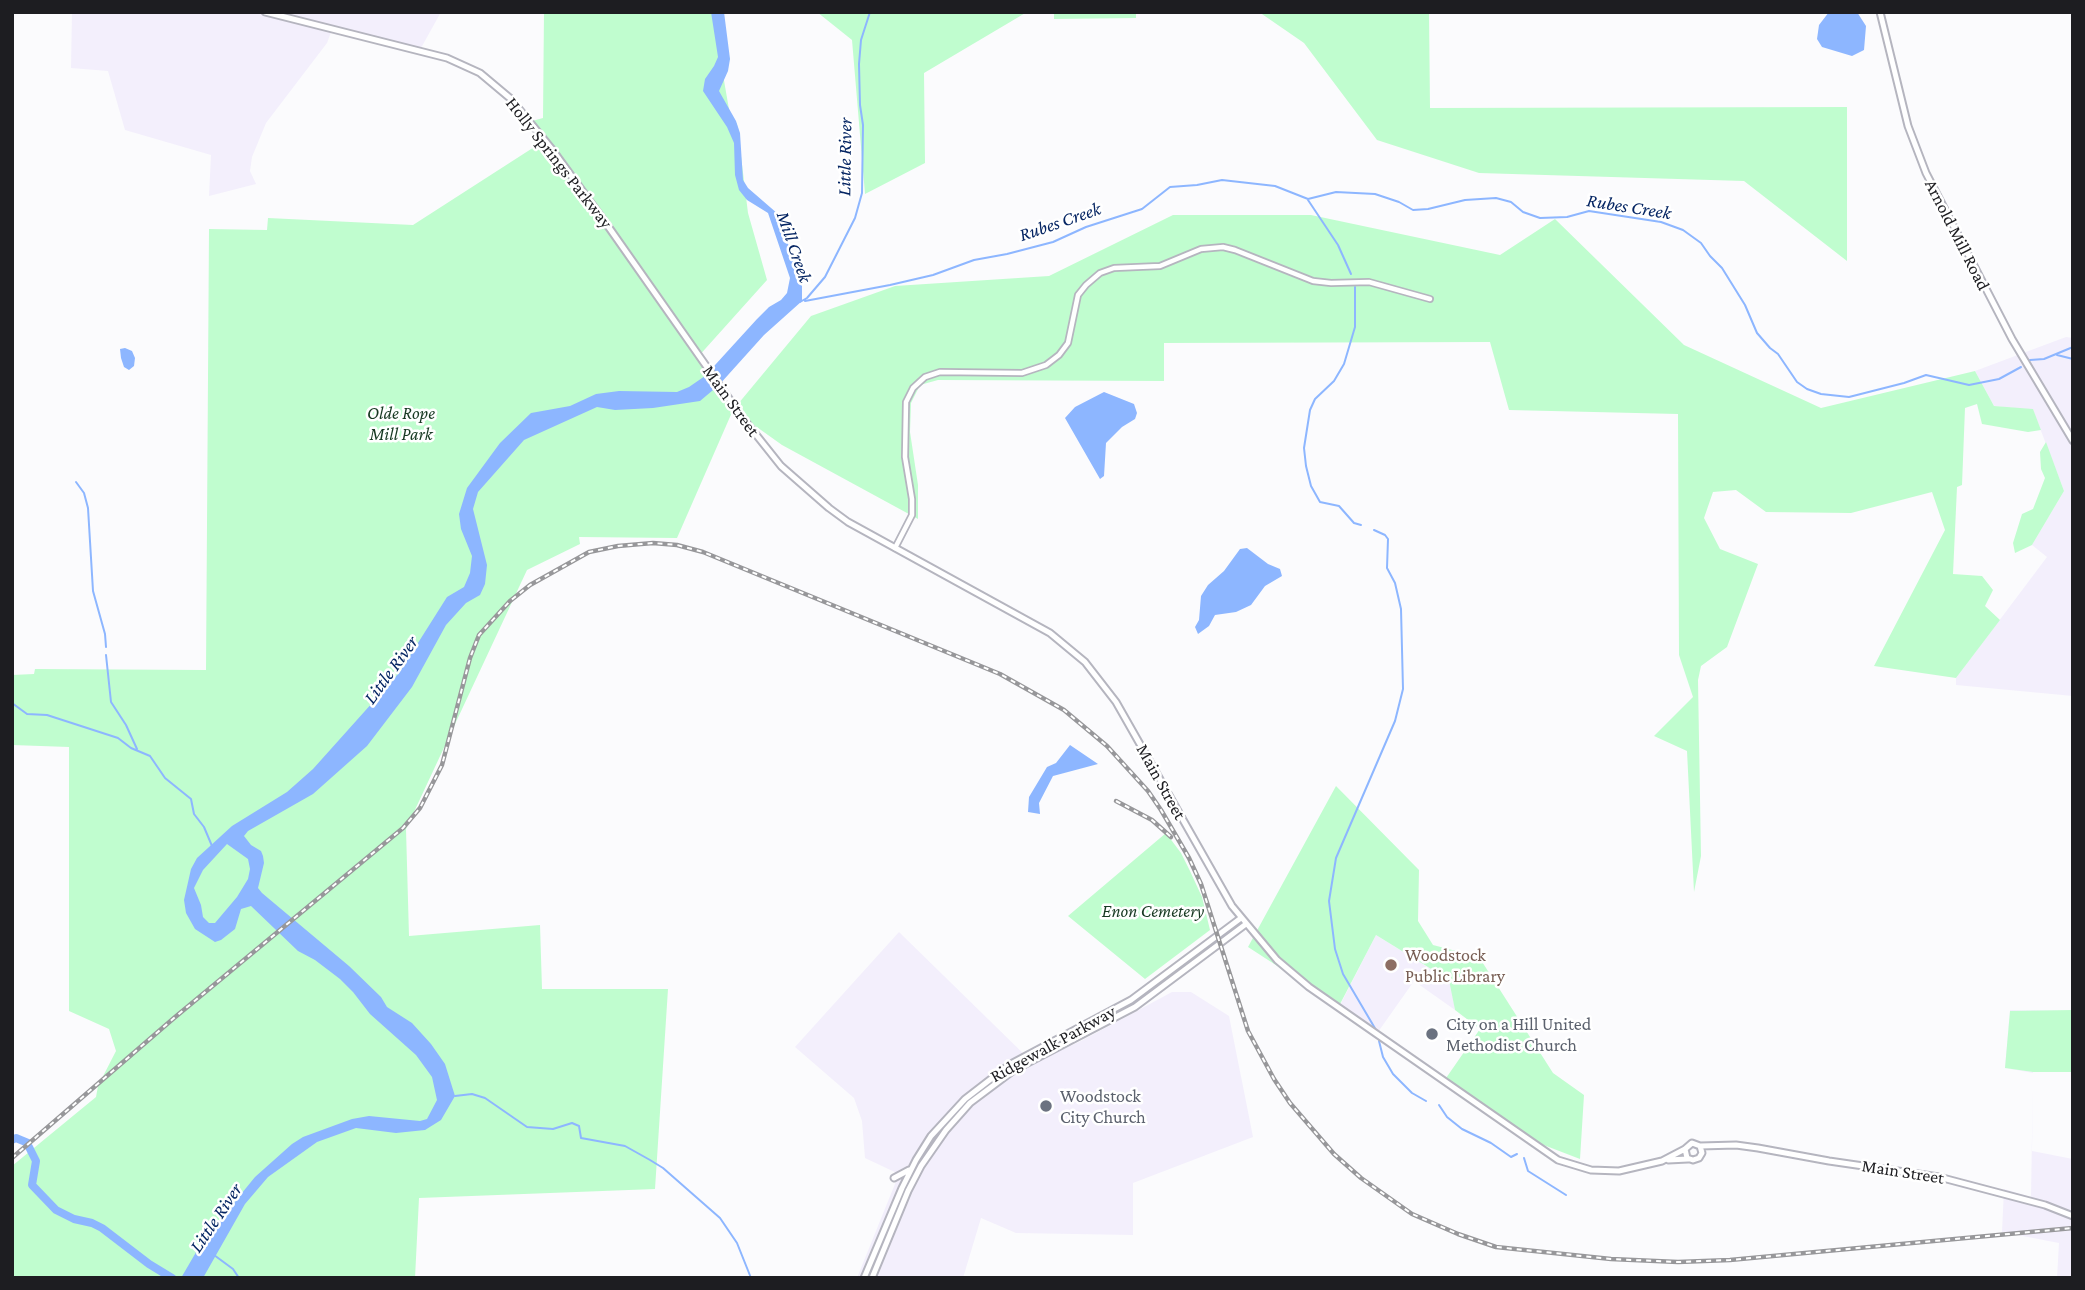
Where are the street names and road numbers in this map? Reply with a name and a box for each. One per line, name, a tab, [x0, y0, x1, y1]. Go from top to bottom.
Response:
street label: Holly Springs Parkway	[501, 93, 617, 233]
street label: Arnold Mill Road	[1920, 176, 1994, 294]
street label: Main Street	[698, 361, 764, 441]
street label: Main Street	[1131, 740, 1191, 824]
street label: Ridgewalk Parkway	[986, 1001, 1120, 1087]
street label: Main Street	[1860, 1155, 1946, 1189]

